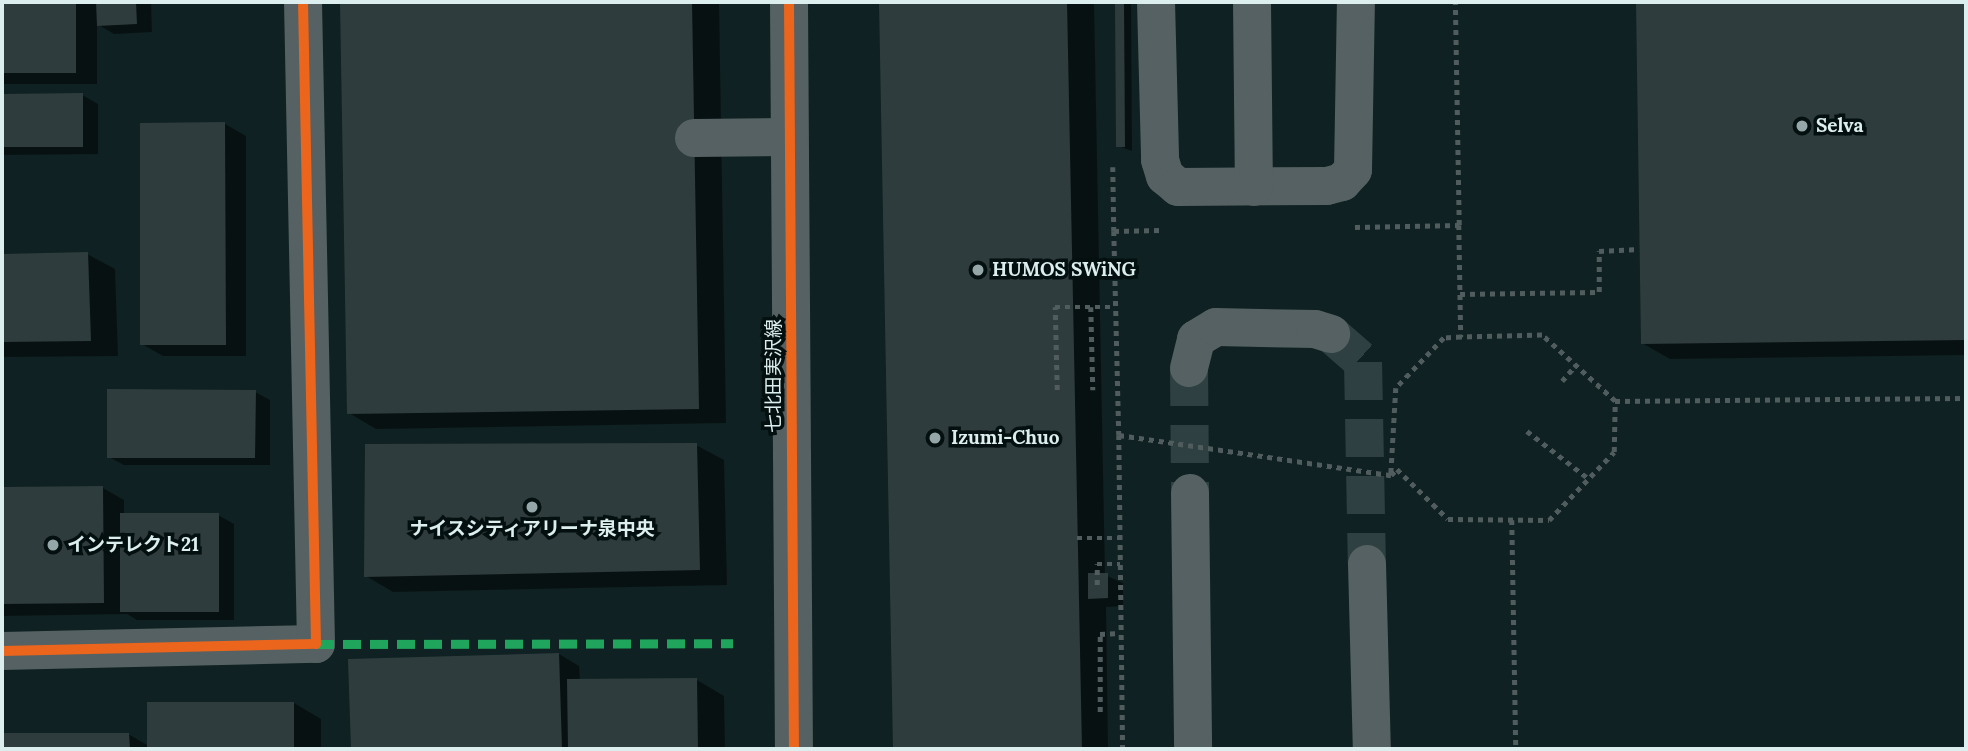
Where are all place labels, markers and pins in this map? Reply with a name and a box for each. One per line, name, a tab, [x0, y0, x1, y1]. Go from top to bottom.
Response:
place label: Selva	[1816, 115, 1863, 137]
marker: Selva	[1794, 118, 1810, 134]
place label: HUMOS SWiNG	[992, 259, 1136, 281]
marker: HUMOS SWiNG	[970, 262, 986, 278]
place label: Izumi-Chuo	[951, 427, 1059, 449]
marker: Izumi-Chuo	[925, 428, 945, 448]
marker: ナイスシティアリーナ泉中央	[524, 499, 540, 515]
place label: ナイスシティアリーナ泉中央	[409, 518, 655, 540]
place label: インテレクト21	[67, 534, 199, 556]
marker: インテレクト21	[45, 537, 61, 553]

